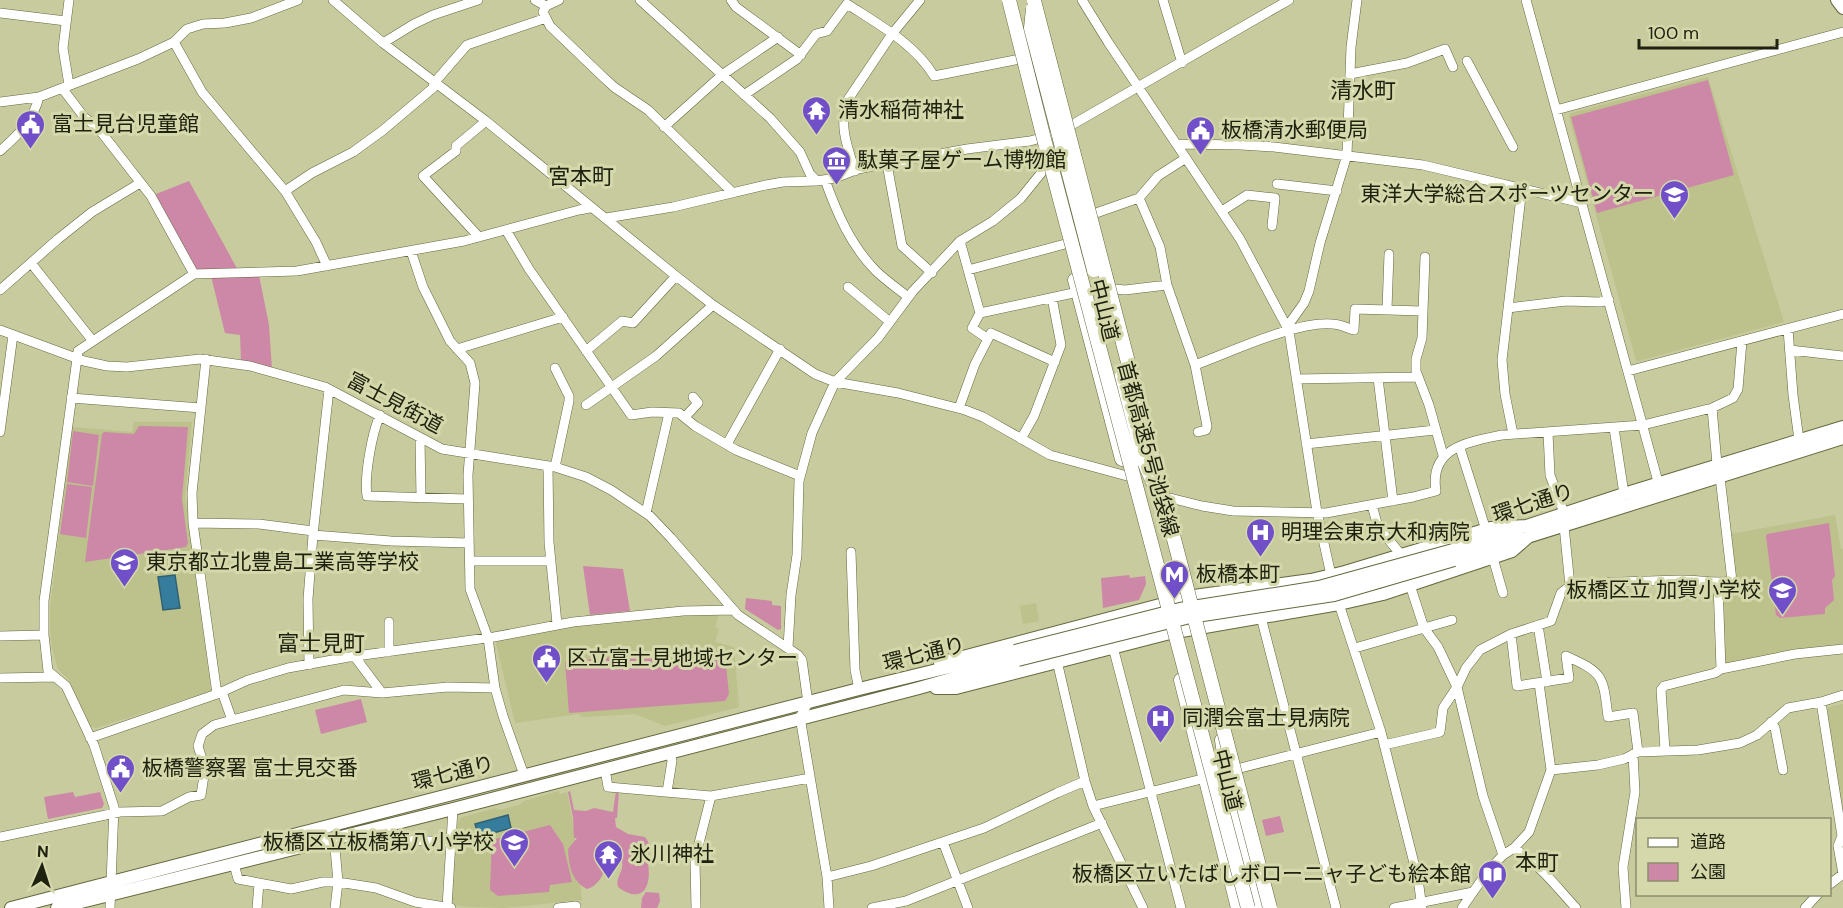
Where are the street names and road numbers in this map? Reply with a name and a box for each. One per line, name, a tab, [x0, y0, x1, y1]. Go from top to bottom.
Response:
street label: 中山道	[1083, 276, 1125, 344]
street label: 首都高速5号池袋線	[1111, 358, 1185, 540]
street label: 富士見街道	[342, 366, 448, 440]
street label: 環七通り	[1489, 477, 1577, 529]
street label: 環七通り	[880, 630, 968, 678]
street label: 中山道	[1206, 746, 1248, 814]
street label: 環七通り	[409, 749, 497, 797]

